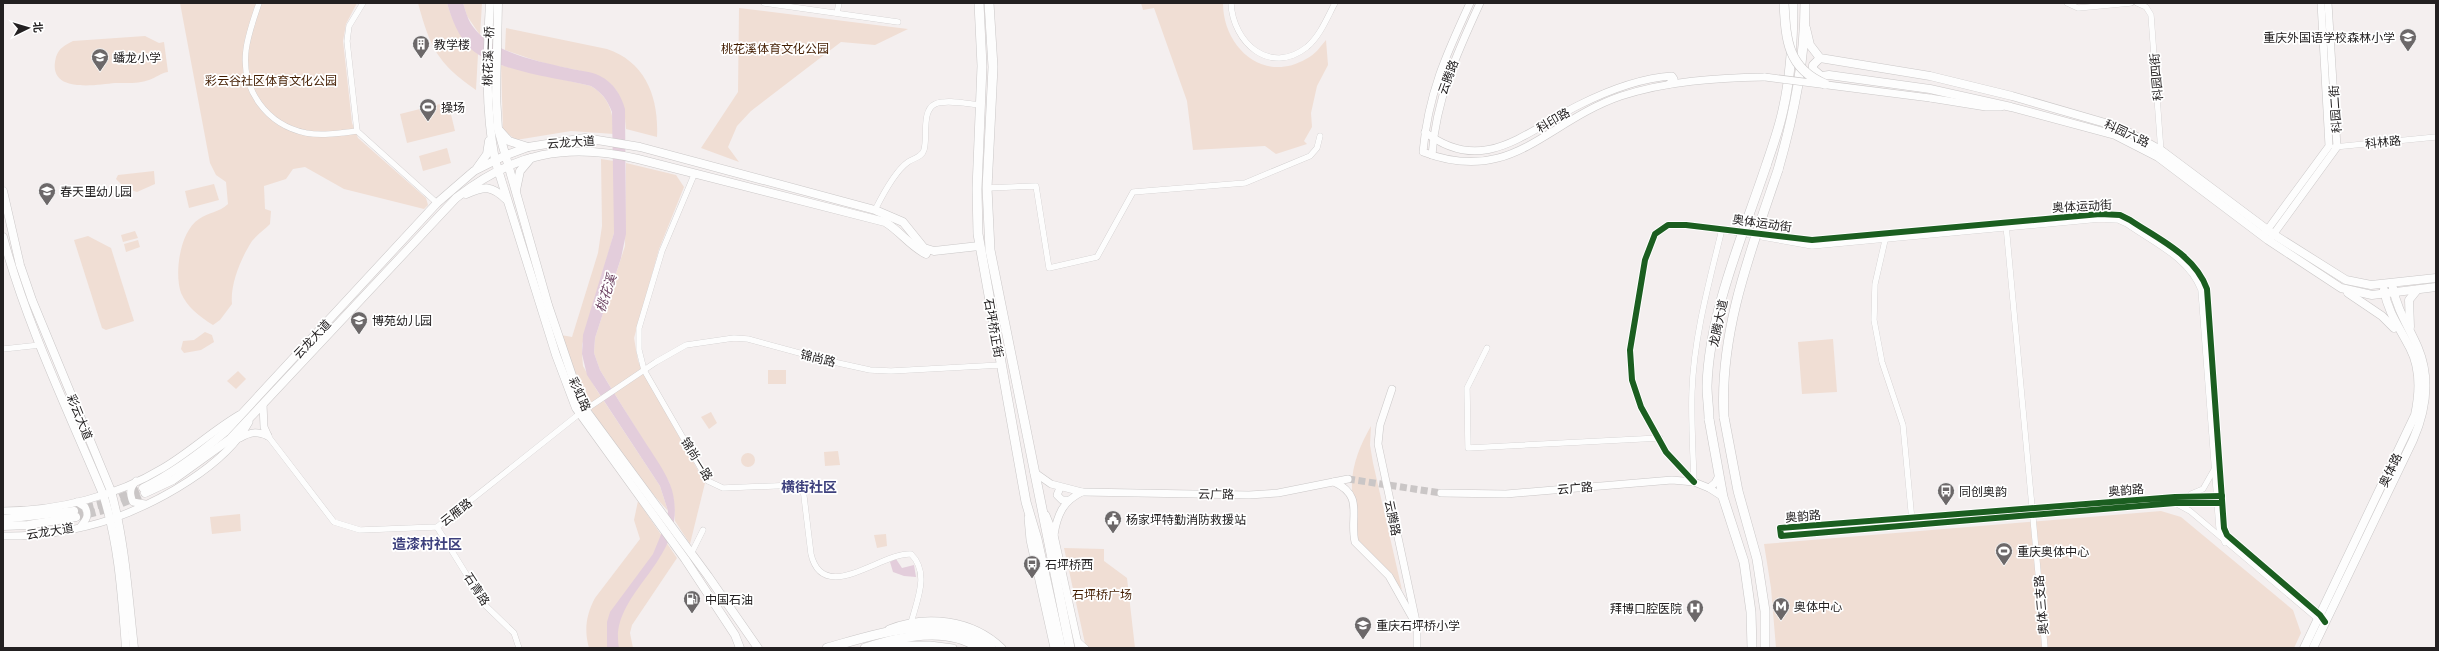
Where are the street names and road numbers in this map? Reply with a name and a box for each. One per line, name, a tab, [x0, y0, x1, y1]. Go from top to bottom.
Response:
street label: 桃花溪一桥	[479, 26, 497, 86]
street label: 科园四街	[2146, 52, 2166, 102]
street label: 云腾路	[1435, 58, 1461, 96]
street label: 科园二街	[2326, 85, 2344, 133]
street label: 科印路	[1534, 105, 1572, 135]
street label: 科园六路	[2102, 116, 2152, 150]
street label: 云龙大道	[547, 133, 595, 151]
street label: 科林路	[2364, 133, 2402, 151]
street label: 奥体运动街	[2052, 197, 2112, 215]
street label: 奥体运动街	[1731, 211, 1793, 235]
street label: 石坪桥正街	[981, 297, 1007, 359]
street label: 龙腾大道	[1706, 298, 1730, 348]
street label: 云龙大道	[290, 316, 334, 362]
street label: 锦尚路	[799, 346, 837, 370]
street label: 彩虹路	[566, 374, 594, 414]
street label: 彩云大道	[64, 392, 96, 442]
street label: 锦尚一路	[678, 435, 716, 483]
street label: 奥体路	[2375, 451, 2405, 489]
street label: 云广路	[1556, 479, 1594, 497]
street label: 奥韵路	[2107, 481, 2145, 499]
street label: 云广路	[1198, 486, 1234, 502]
street label: 云雁路	[437, 495, 475, 529]
street label: 云腾路	[1382, 499, 1404, 537]
street label: 奥韵路	[1784, 507, 1822, 525]
street label: 云龙大道	[25, 520, 75, 542]
street label: 石青路	[461, 570, 493, 608]
street label: 奥体三支路	[2031, 574, 2051, 636]

